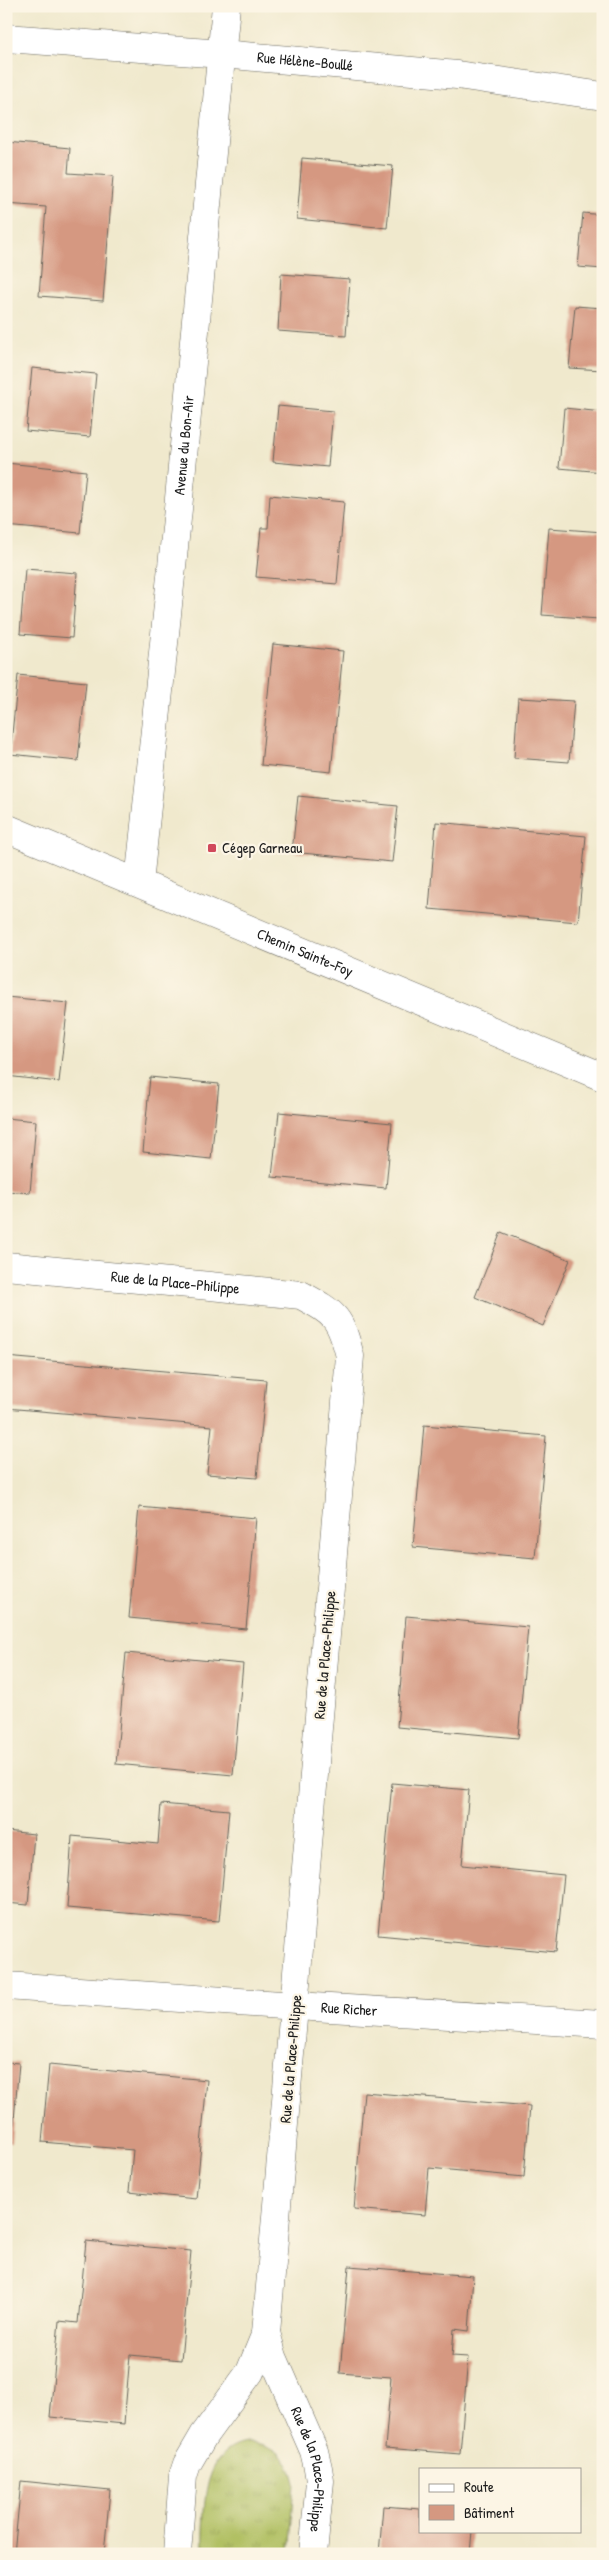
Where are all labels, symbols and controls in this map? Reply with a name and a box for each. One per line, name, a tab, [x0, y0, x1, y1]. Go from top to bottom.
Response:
street label: Rue Hélène-Boullé	[256, 46, 354, 76]
street label: Avenue du Bon-Air	[168, 394, 199, 496]
place label: Cégep Garneau	[222, 837, 302, 858]
marker: Cégep Garneau	[206, 842, 218, 854]
street label: Chemin Sainte-Foy	[254, 923, 357, 982]
street label: Rue de la Place-Philippe	[110, 1265, 240, 1299]
street label: Rue de la Place-Philippe	[308, 1590, 341, 1720]
street label: Rue de la Place-Philippe	[274, 1994, 307, 2124]
street label: Rue Richer	[321, 1996, 378, 2021]
street label: Rue de la Place-Philippe	[286, 2403, 331, 2533]
legend	[419, 2468, 582, 2532]
text: Route	[464, 2476, 494, 2497]
text: Bâtiment	[464, 2502, 515, 2523]

